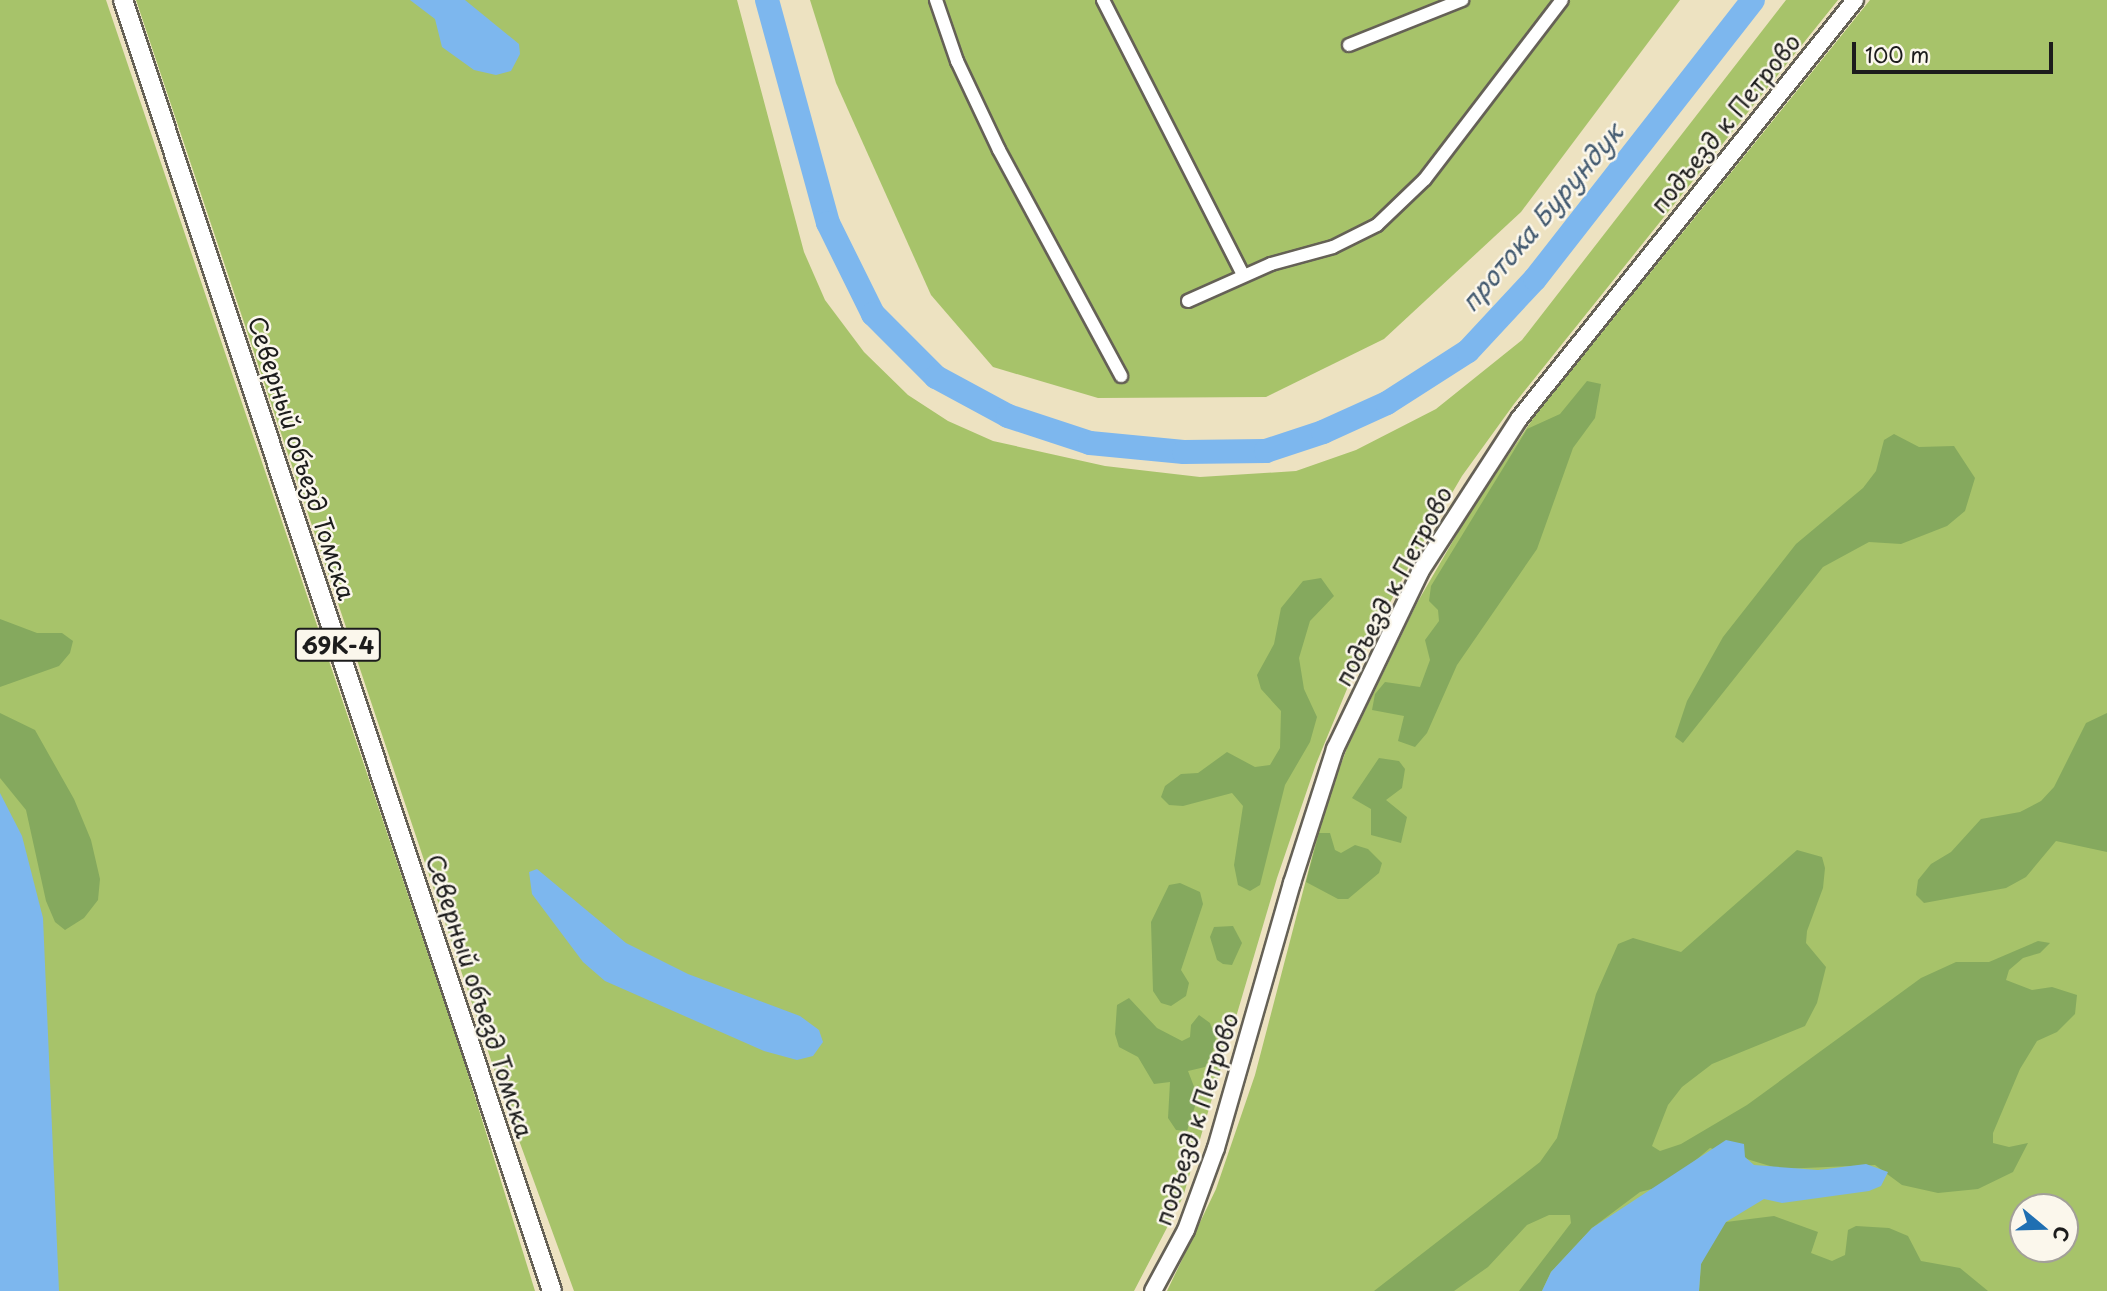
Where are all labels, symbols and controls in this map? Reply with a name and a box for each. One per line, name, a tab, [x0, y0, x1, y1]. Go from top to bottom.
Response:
street label: подъезд к Петрово	[1644, 27, 1806, 219]
scale bar	[1855, 28, 2056, 72]
text: 100 m	[1865, 38, 1929, 70]
water label: протока Бурундук	[1453, 116, 1629, 318]
street label: Северный объезд Томска	[242, 312, 362, 604]
street label: подъезд к Петрово	[1328, 481, 1458, 691]
road number: 69К-4	[294, 625, 382, 664]
street label: Северный объезд Томска	[420, 850, 540, 1142]
street label: подъезд к Петрово	[1148, 1008, 1244, 1230]
north arrow	[2009, 1193, 2079, 1263]
text: С	[2046, 1223, 2078, 1245]

